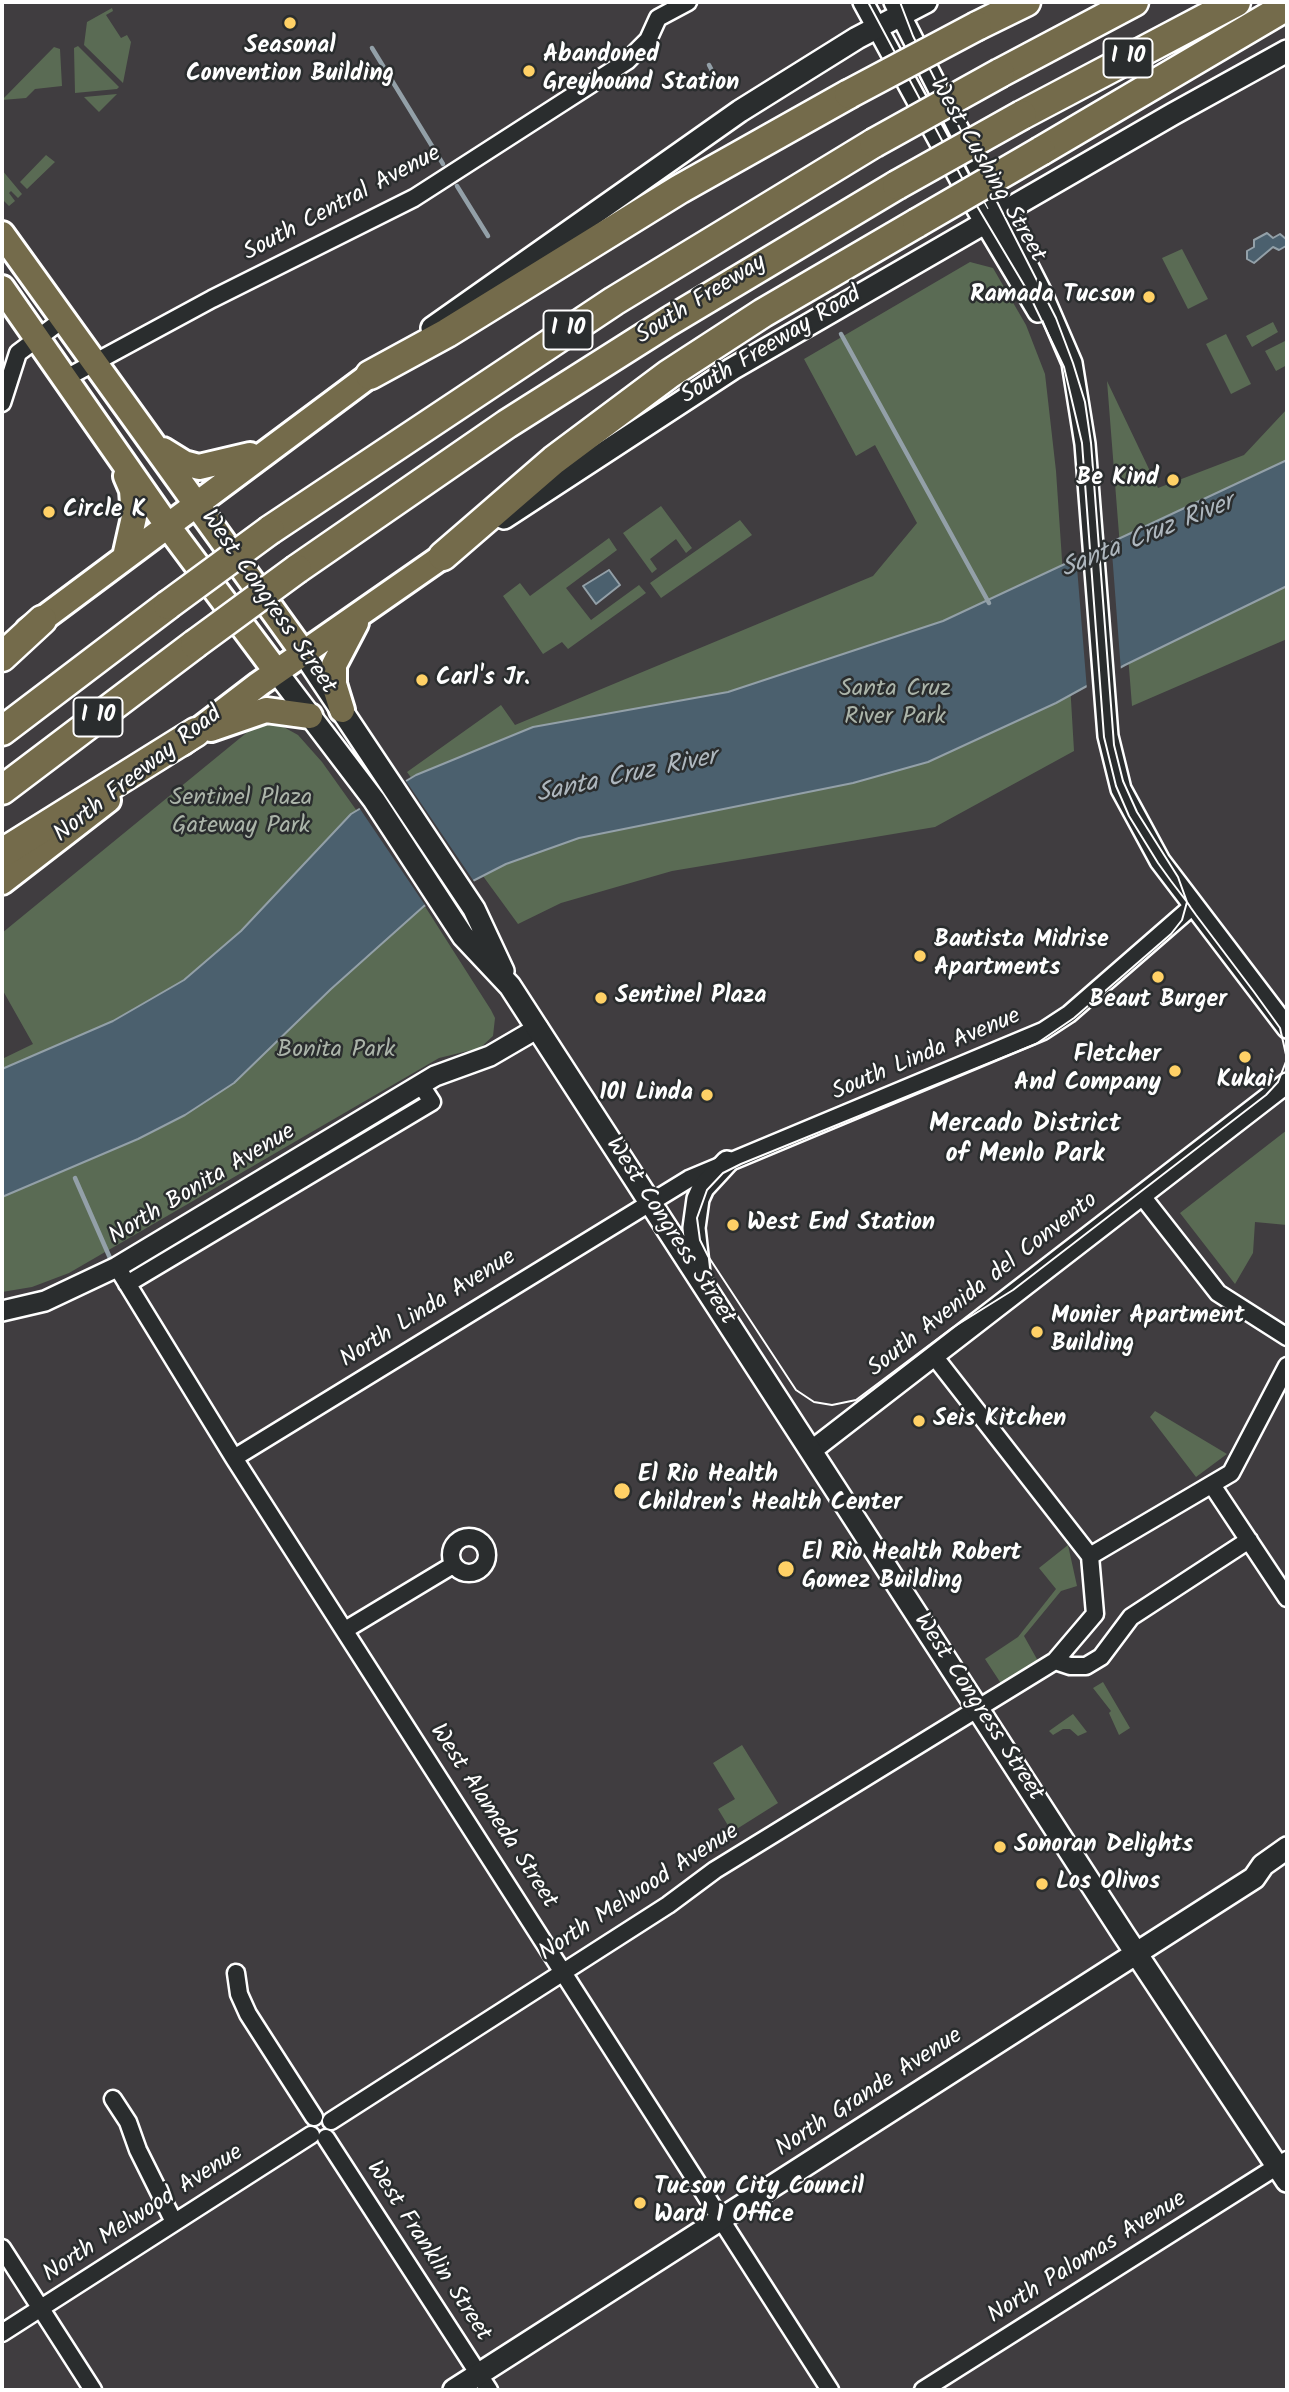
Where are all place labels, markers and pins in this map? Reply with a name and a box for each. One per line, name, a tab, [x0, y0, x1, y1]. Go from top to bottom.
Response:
marker: Seasonal Convention Building	[282, 15, 298, 31]
place label: Seasonal Convention Building	[186, 34, 394, 90]
place label: Abandoned Greyhound Station	[543, 43, 739, 99]
marker: Abandoned Greyhound Station	[521, 63, 537, 79]
place label: Ramada Tucson	[970, 283, 1135, 311]
marker: Ramada Tucson	[1141, 289, 1157, 305]
place label: Be Kind	[1076, 466, 1159, 494]
marker: Be Kind	[1165, 472, 1181, 488]
place label: Circle K	[63, 498, 146, 526]
marker: Circle K	[41, 504, 57, 520]
place label: Carl's Jr.	[436, 666, 530, 694]
marker: Carl's Jr.	[414, 672, 430, 688]
place label: Bautista Midrise Apartments	[934, 928, 1109, 984]
marker: Bautista Midrise Apartments	[912, 948, 928, 964]
marker: Beaut Burger	[1150, 969, 1166, 985]
place label: Sentinel Plaza	[615, 984, 767, 1012]
place label: Beaut Burger	[1089, 988, 1227, 1016]
marker: Sentinel Plaza	[593, 990, 609, 1006]
place label: Fletcher And Company	[1014, 1043, 1161, 1099]
marker: Kukai	[1237, 1049, 1253, 1065]
marker: Fletcher And Company	[1167, 1063, 1183, 1079]
place label: Kukai	[1217, 1068, 1273, 1096]
place label: 101 Linda	[599, 1081, 693, 1109]
marker: 101 Linda	[699, 1087, 715, 1103]
place label: West End Station	[747, 1211, 935, 1239]
marker: West End Station	[725, 1217, 741, 1233]
place label: Monier Apartment Building	[1051, 1304, 1245, 1360]
marker: Monier Apartment Building	[1029, 1324, 1045, 1340]
place label: Seis Kitchen	[933, 1407, 1066, 1435]
marker: Seis Kitchen	[911, 1413, 927, 1429]
place label: El Rio Health Children's Health Center	[638, 1463, 902, 1519]
marker: El Rio Health Children's Health Center	[612, 1481, 632, 1501]
place label: El Rio Health Robert Gomez Building	[802, 1541, 1021, 1597]
marker: El Rio Health Robert Gomez Building	[776, 1559, 796, 1579]
place label: Sonoran Delights	[1014, 1833, 1193, 1861]
marker: Sonoran Delights	[992, 1839, 1008, 1855]
place label: Los Olivos	[1056, 1870, 1160, 1898]
marker: Los Olivos	[1034, 1876, 1050, 1892]
place label: Tucson City Council Ward 1 Office	[654, 2175, 864, 2231]
marker: Tucson City Council Ward 1 Office	[632, 2195, 648, 2211]

